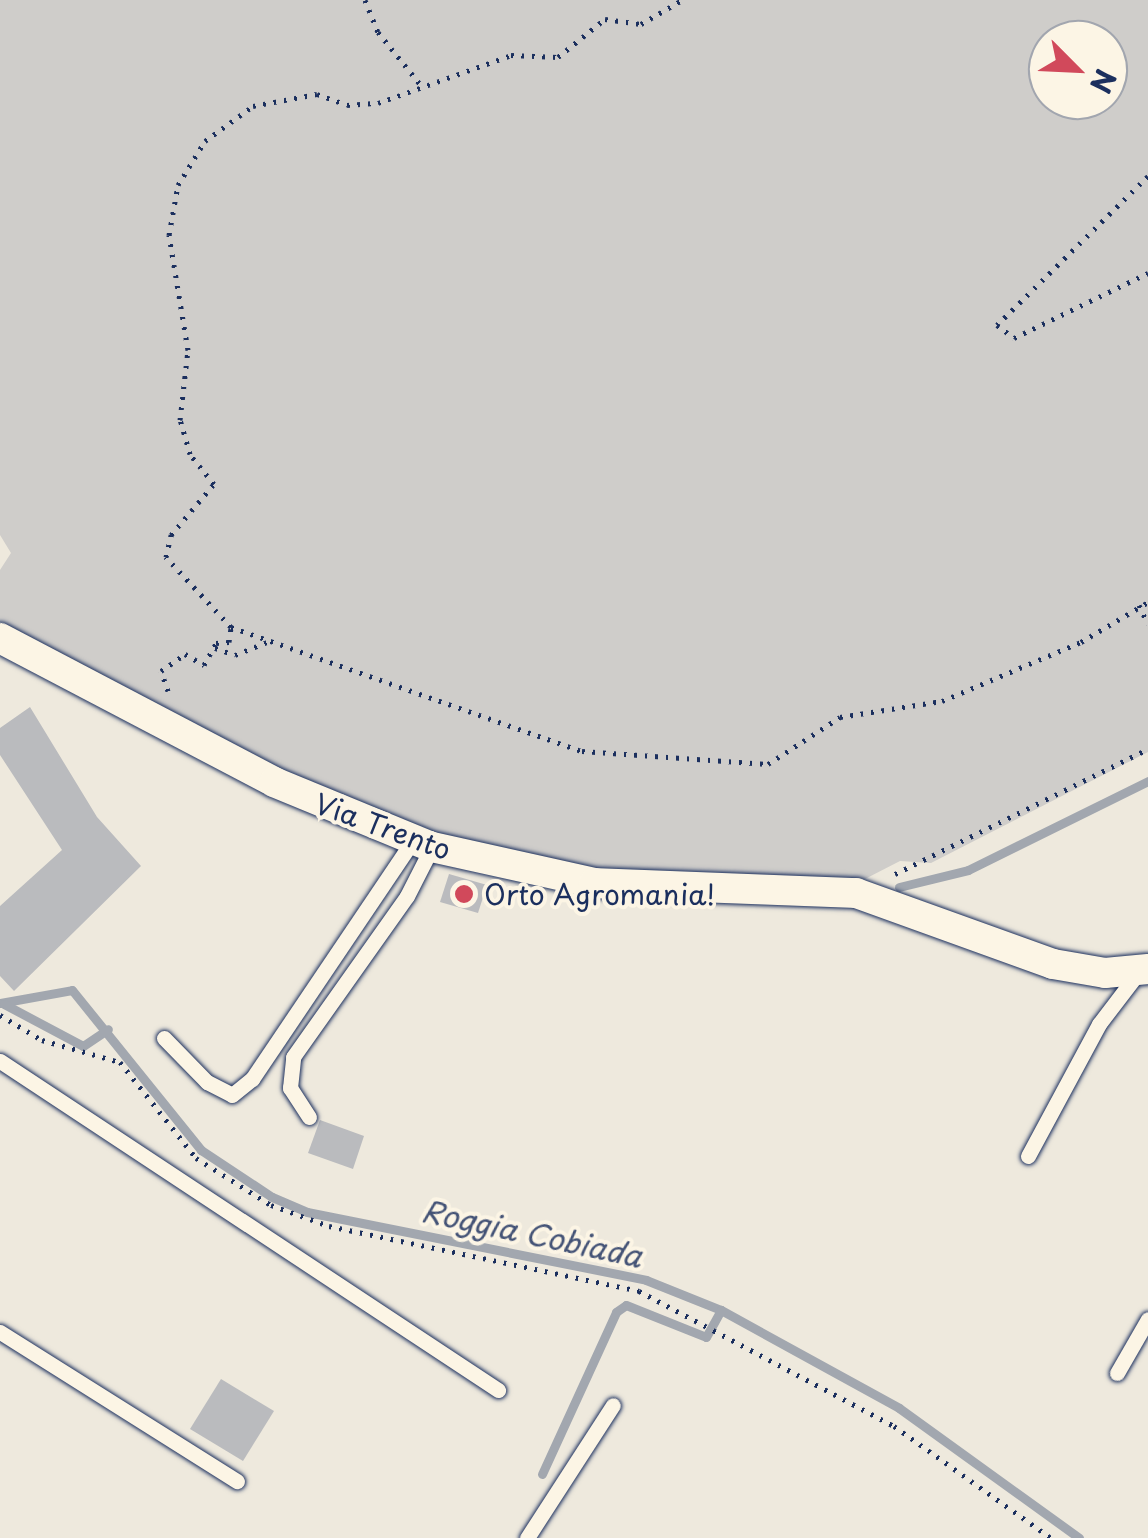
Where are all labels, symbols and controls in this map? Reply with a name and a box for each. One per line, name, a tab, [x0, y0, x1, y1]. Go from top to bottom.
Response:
north arrow	[1028, 20, 1128, 120]
text: N	[1080, 63, 1128, 100]
street label: Via Trento	[311, 786, 455, 866]
place label: Orto Agromania!	[484, 877, 715, 911]
marker: Orto Agromania!	[453, 883, 475, 905]
water label: Roggia Cobiada	[418, 1192, 646, 1274]

